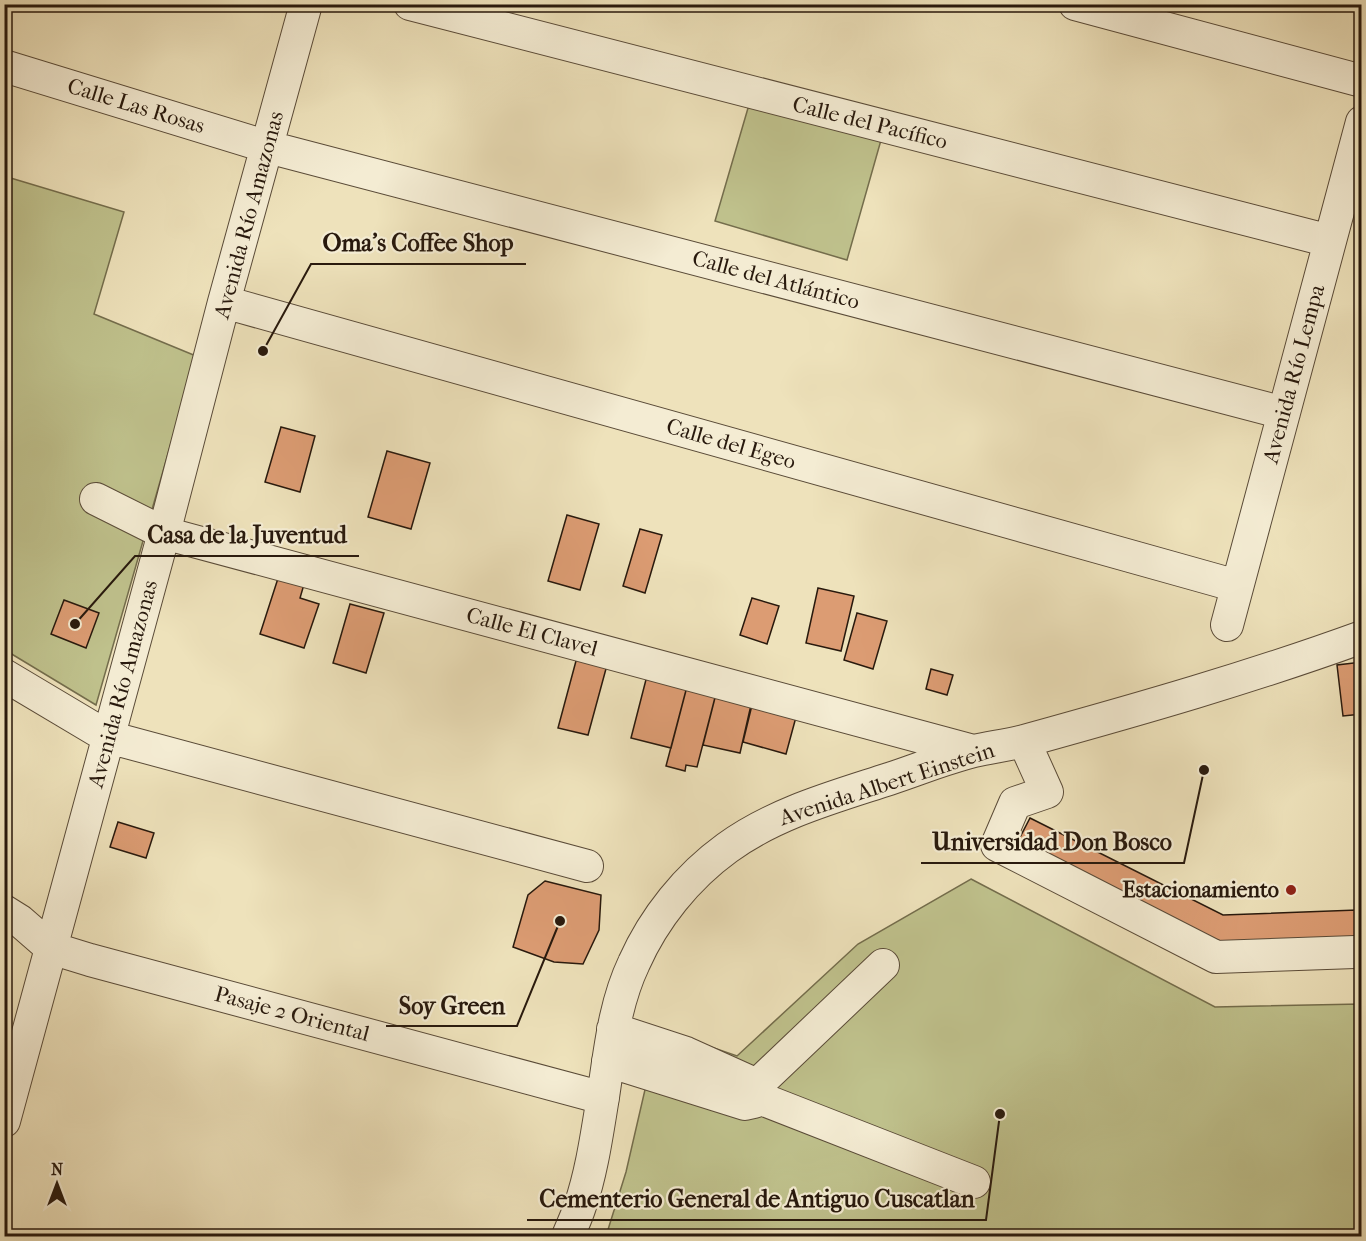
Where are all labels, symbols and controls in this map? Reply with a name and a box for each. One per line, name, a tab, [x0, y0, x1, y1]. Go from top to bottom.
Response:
street label: Calle Las Rosas	[64, 73, 208, 139]
street label: Calle del Pacífico	[790, 91, 950, 155]
street label: Avenida Río Amazonas	[209, 108, 289, 323]
callout: Oma’s Coffee Shop	[311, 222, 526, 264]
text: Oma’s Coffee Shop	[322, 229, 514, 257]
street label: Calle del Atlántico	[690, 245, 862, 315]
street label: Avenida Río Lempa	[1257, 281, 1331, 467]
street label: Calle del Egeo	[663, 413, 799, 475]
callout: Casa de la Juventud	[135, 514, 359, 556]
text: Casa de la Juventud	[147, 521, 348, 549]
street label: Avenida Río Amazonas	[83, 577, 163, 792]
street label: Calle El Clavel	[463, 602, 601, 662]
street label: Avenida Albert Einstein	[775, 737, 998, 831]
callout: Universidad Don Bosco	[921, 821, 1184, 863]
text: Universidad Don Bosco	[931, 828, 1172, 856]
place label: Estacionamiento	[1122, 877, 1279, 903]
marker: Estacionamiento	[1284, 883, 1298, 897]
street label: Pasaje 2 Oriental	[212, 981, 372, 1047]
callout: Soy Green	[386, 984, 517, 1026]
text: Soy Green	[399, 992, 506, 1020]
north arrow	[27, 1154, 87, 1214]
text: N	[51, 1160, 64, 1179]
callout: Cementerio General de Antiguo Cuscatlan	[527, 1178, 986, 1220]
text: Cementerio General de Antiguo Cuscatlan	[539, 1185, 976, 1213]

